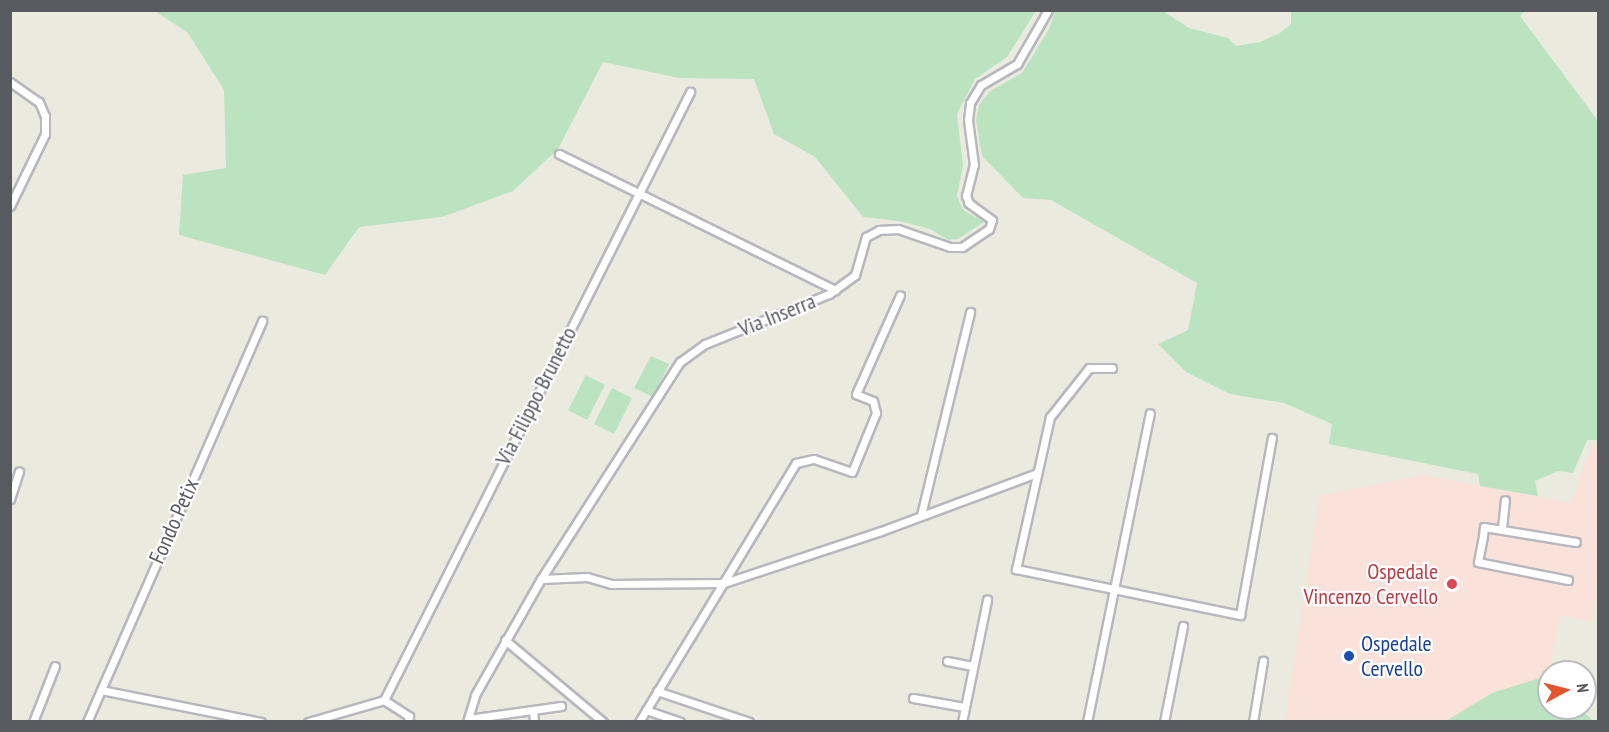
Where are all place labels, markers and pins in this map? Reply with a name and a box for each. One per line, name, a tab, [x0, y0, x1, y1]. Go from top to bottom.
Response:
place label: Ospedale Vincenzo Cervello	[1303, 558, 1438, 610]
marker: Ospedale Vincenzo Cervello	[1443, 575, 1461, 593]
place label: Ospedale Cervello	[1361, 630, 1432, 682]
marker: Ospedale Cervello	[1342, 649, 1356, 663]

